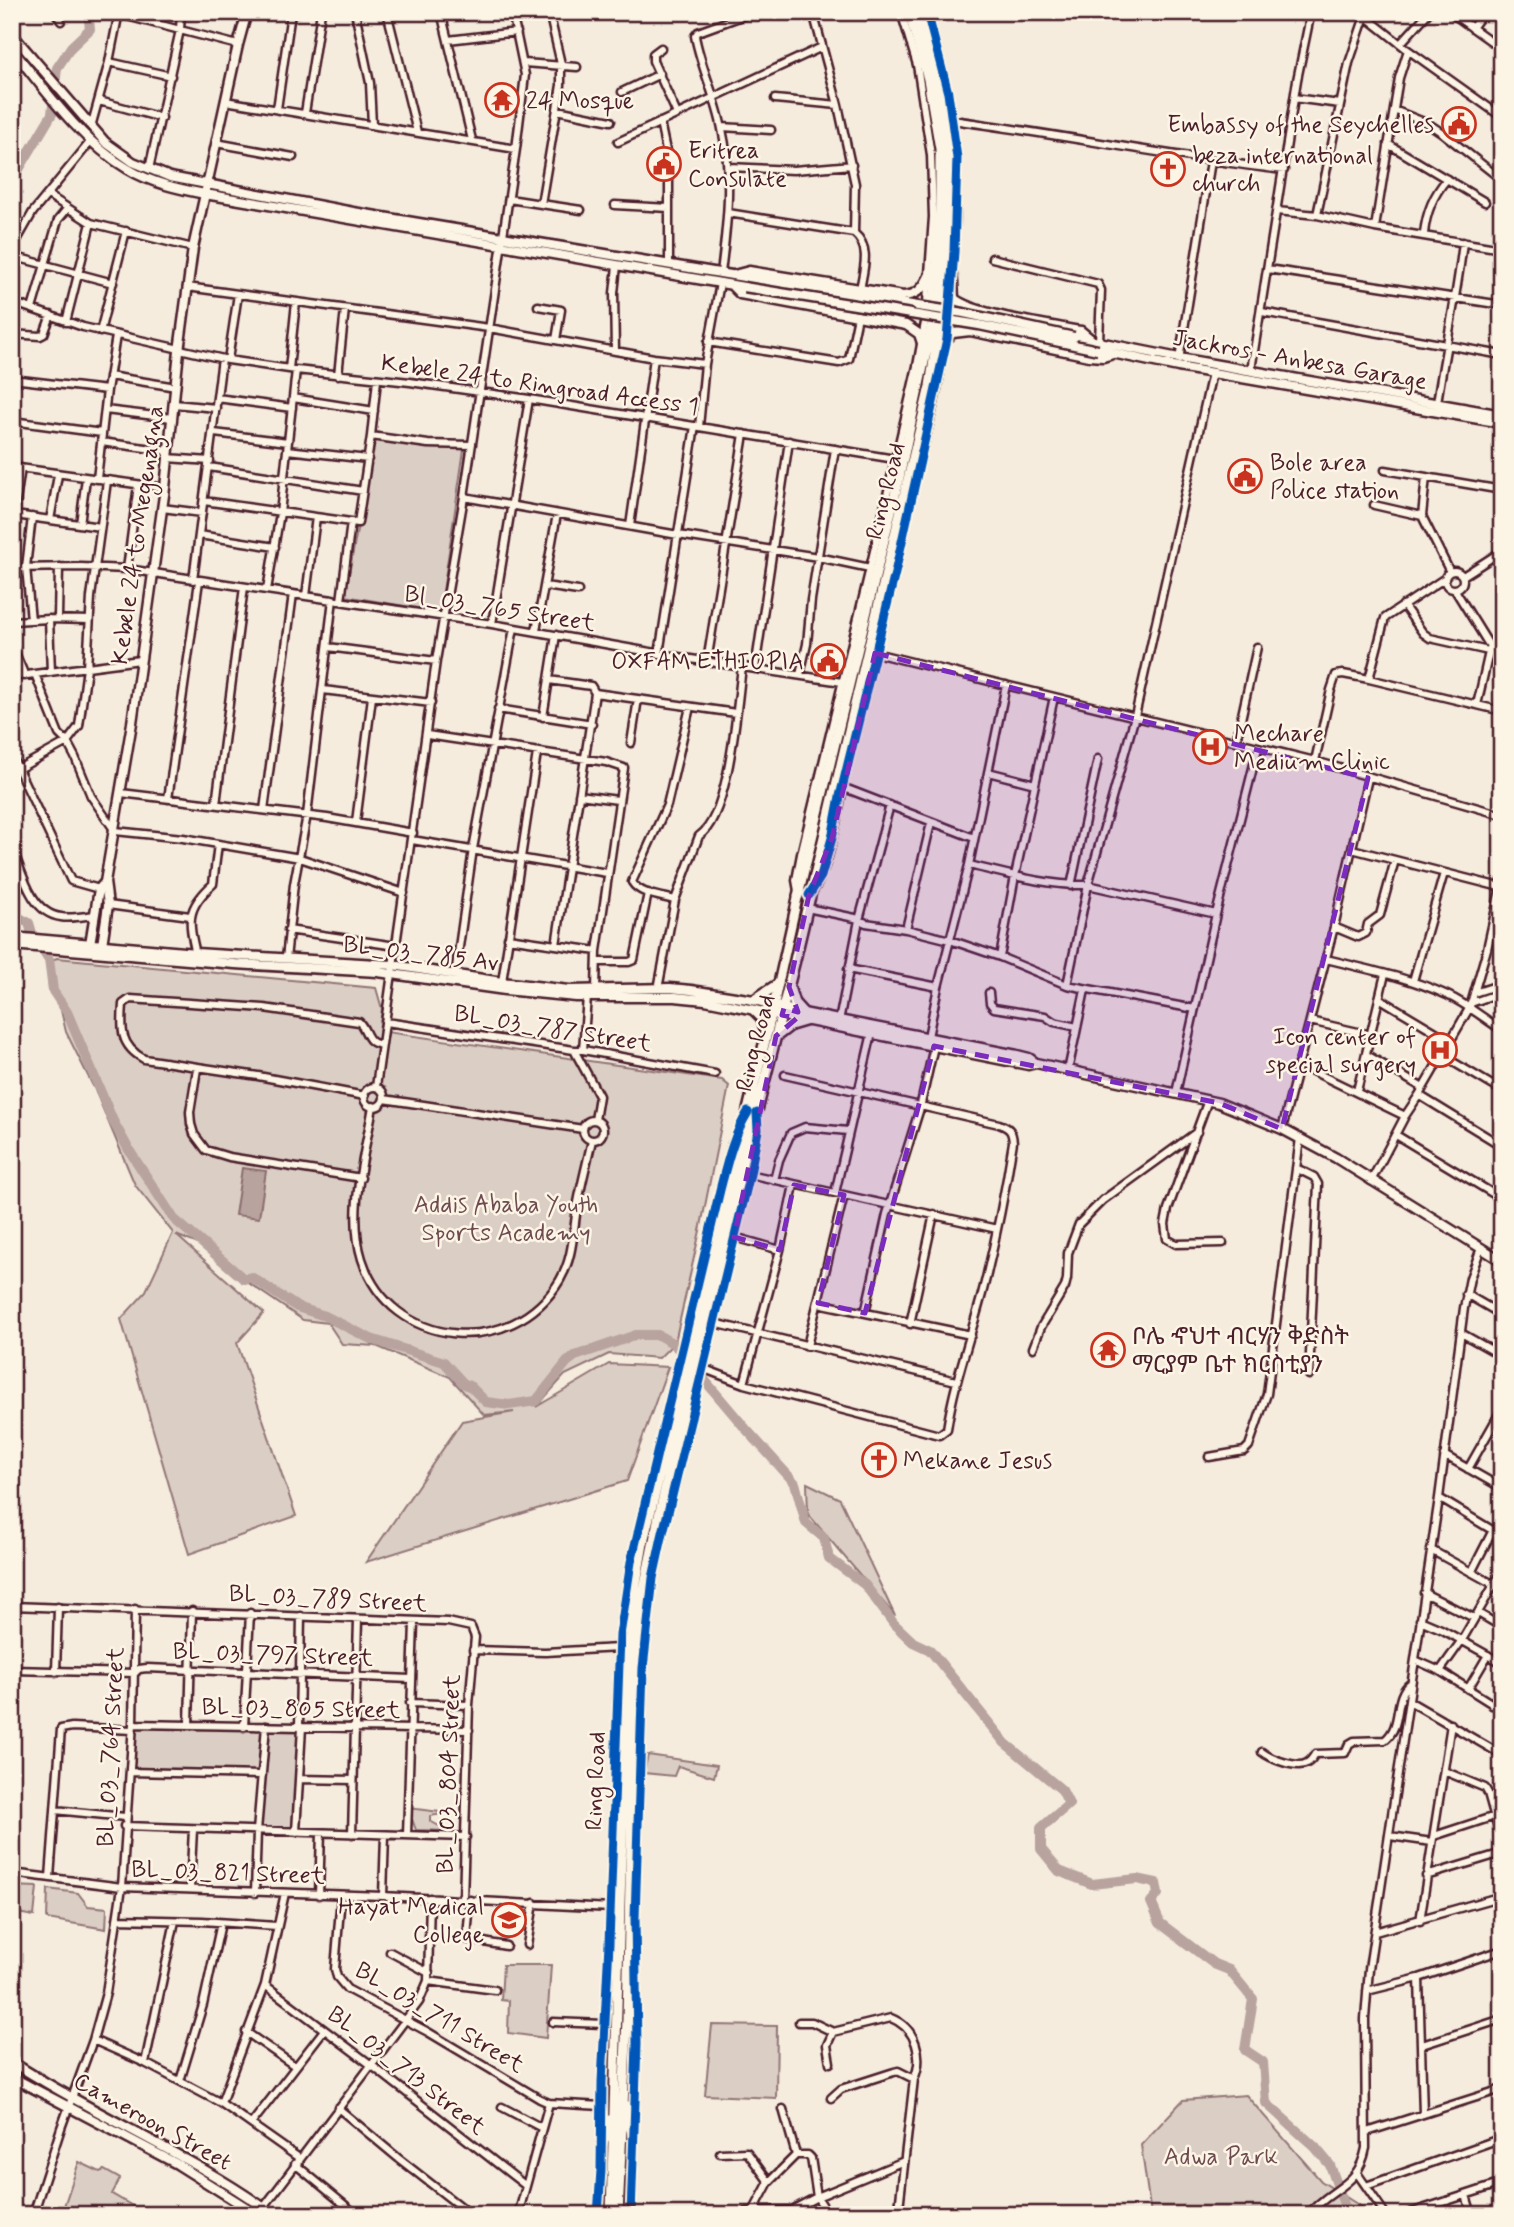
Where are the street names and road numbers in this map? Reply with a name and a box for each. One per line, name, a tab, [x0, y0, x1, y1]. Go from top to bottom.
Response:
street label: Jackros - Anbesa Garage	[1170, 323, 1430, 398]
street label: Kebele 24 to Ringroad Access 1	[379, 348, 700, 423]
street label: Kebele 24 to Megenagna	[105, 404, 175, 667]
street label: Ring Road	[859, 440, 915, 544]
street label: Bl_03_765 Street	[402, 579, 597, 640]
street label: BL_03_785 Av	[341, 930, 500, 979]
street label: Ring Road	[729, 992, 785, 1096]
street label: BL_03_787 Street	[452, 999, 654, 1060]
street label: BL_03_789 Street	[228, 1579, 428, 1620]
street label: BL_03_797 Street	[172, 1637, 374, 1674]
street label: BL_03_764 Street	[91, 1646, 132, 1848]
street label: BL_03_804 Street	[431, 1674, 468, 1874]
street label: BL_03_805 Street	[201, 1692, 401, 1727]
street label: Ring Road	[579, 1731, 616, 1831]
street label: BL_03_821 Street	[131, 1855, 325, 1892]
street label: BL_03_711 Street	[349, 1955, 530, 2081]
street label: BL_03_713 Street	[321, 2000, 492, 2143]
street label: Cameroon Street	[68, 2066, 237, 2179]

